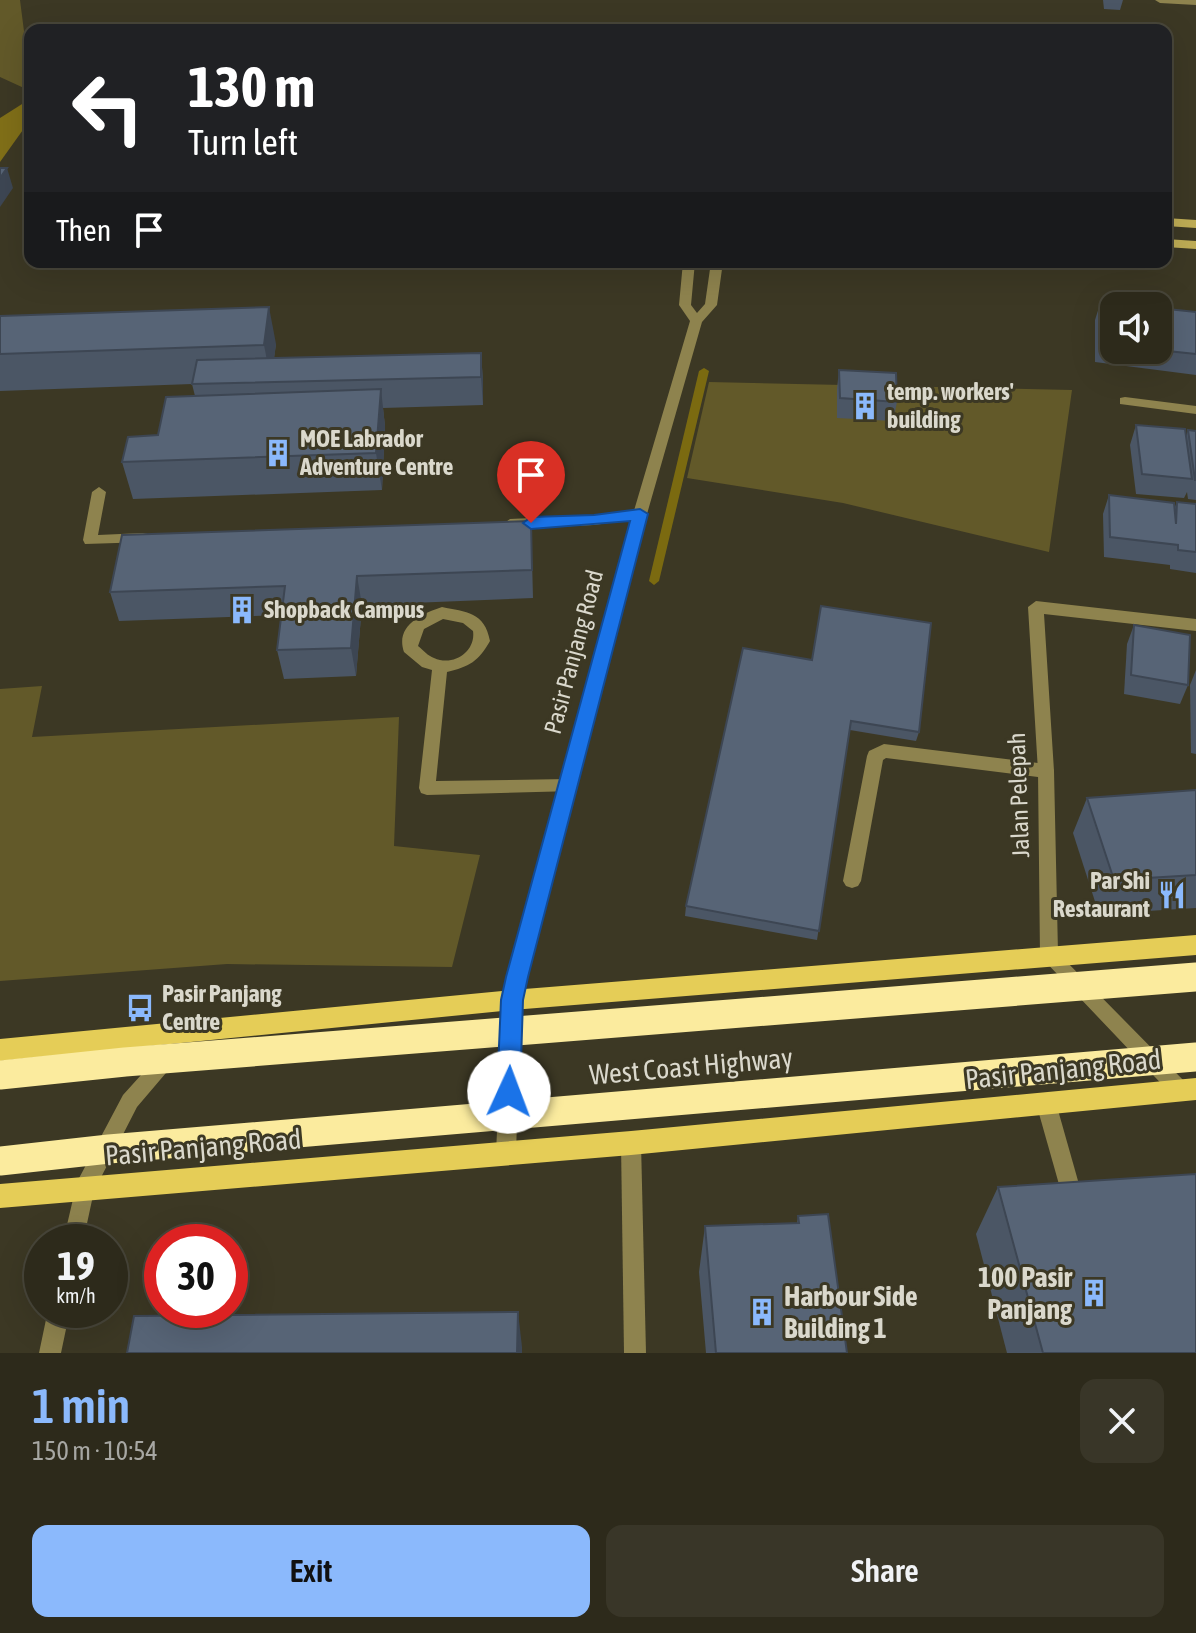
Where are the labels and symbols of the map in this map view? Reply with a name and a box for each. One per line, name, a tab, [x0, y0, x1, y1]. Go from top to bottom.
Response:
place label: temp. workers' building	[886, 378, 1014, 433]
building icon: temp. workers' building	[850, 391, 880, 421]
place label: MOE Labrador Adventure Centre	[299, 425, 453, 480]
building icon: MOE Labrador Adventure Centre	[263, 438, 293, 468]
pin	[497, 441, 565, 523]
street label: Pasir Panjang Road	[539, 567, 608, 737]
building icon: Shopback Campus	[227, 595, 257, 625]
place label: Shopback Campus	[264, 596, 425, 623]
street label: Jalan Pelepah	[1003, 732, 1034, 858]
place label: Par Shi Restaurant	[1053, 867, 1150, 922]
restaurant icon: Par Shi Restaurant	[1157, 880, 1187, 910]
place label: Pasir Panjang Centre	[162, 980, 282, 1035]
bus stop icon: Pasir Panjang Centre	[125, 993, 155, 1023]
street label: West Coast Highway	[588, 1041, 794, 1091]
street label: Pasir Panjang Road	[963, 1043, 1163, 1095]
position arrow	[467, 1050, 551, 1134]
street label: Pasir Panjang Road	[104, 1122, 302, 1172]
speed limit sign: 30	[144, 1224, 248, 1328]
place label: 100 Pasir Panjang	[978, 1261, 1073, 1325]
building icon: 100 Pasir Panjang	[1079, 1278, 1109, 1308]
place label: Harbour Side Building 1	[784, 1280, 918, 1344]
building icon: Harbour Side Building 1	[747, 1297, 777, 1327]

